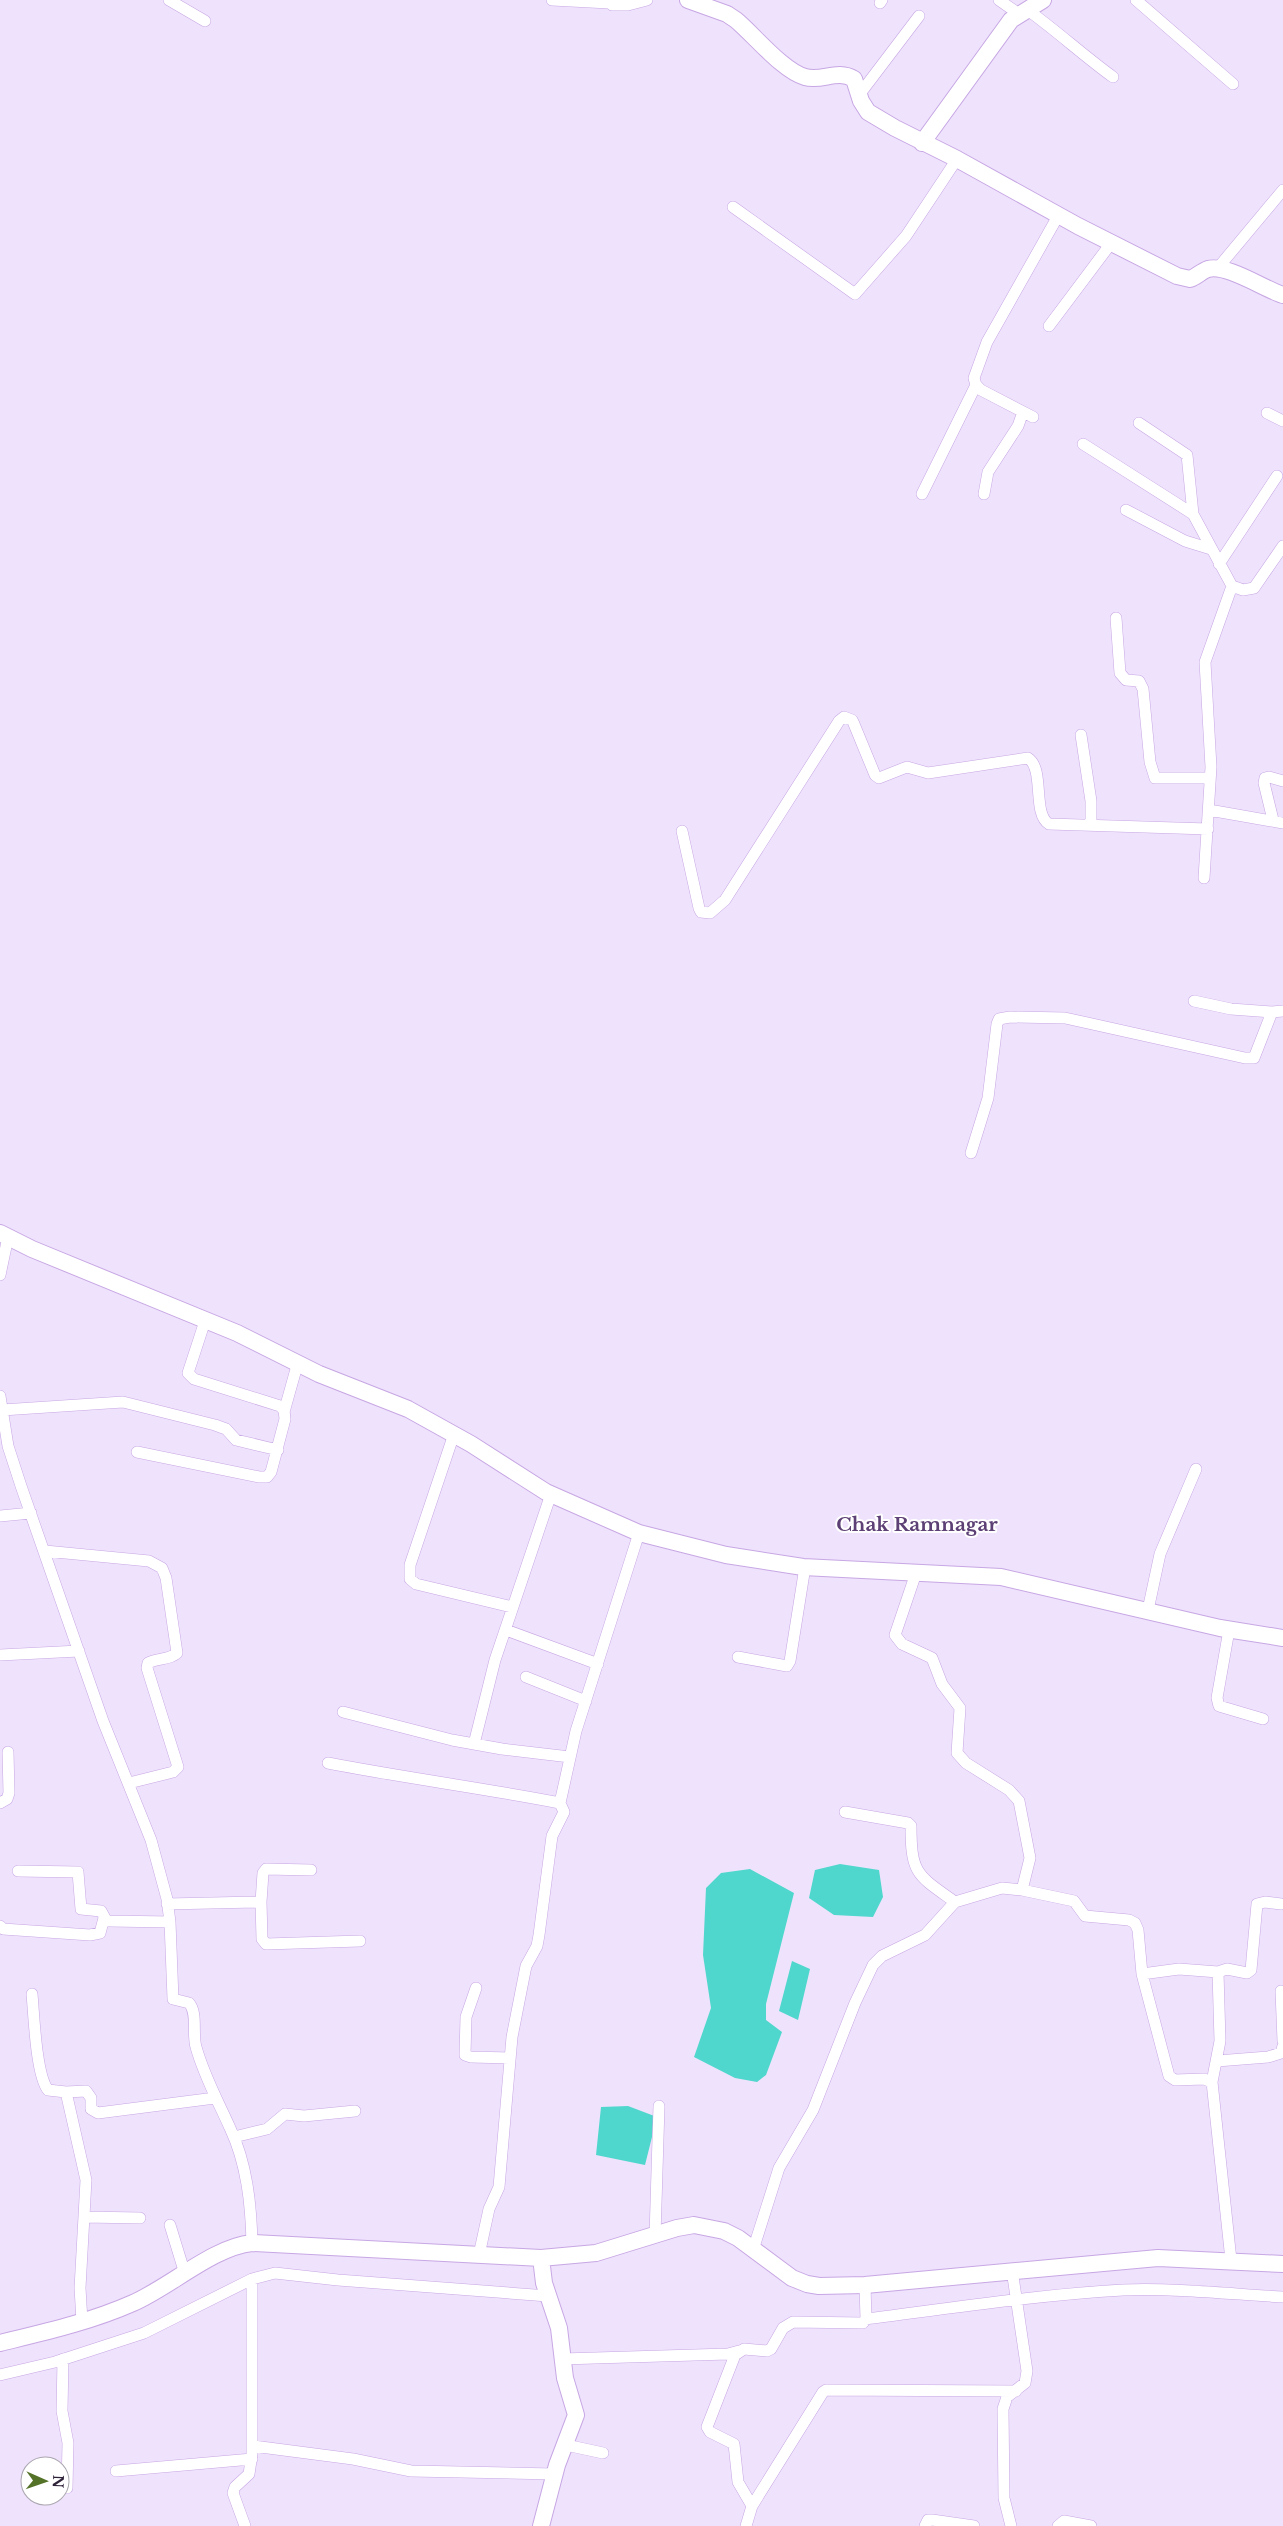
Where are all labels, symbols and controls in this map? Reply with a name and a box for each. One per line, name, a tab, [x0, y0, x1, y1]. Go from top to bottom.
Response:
district label: Chak Ramnagar	[836, 1513, 998, 1536]
north arrow	[20, 2456, 70, 2506]
text: N	[49, 2475, 67, 2488]

